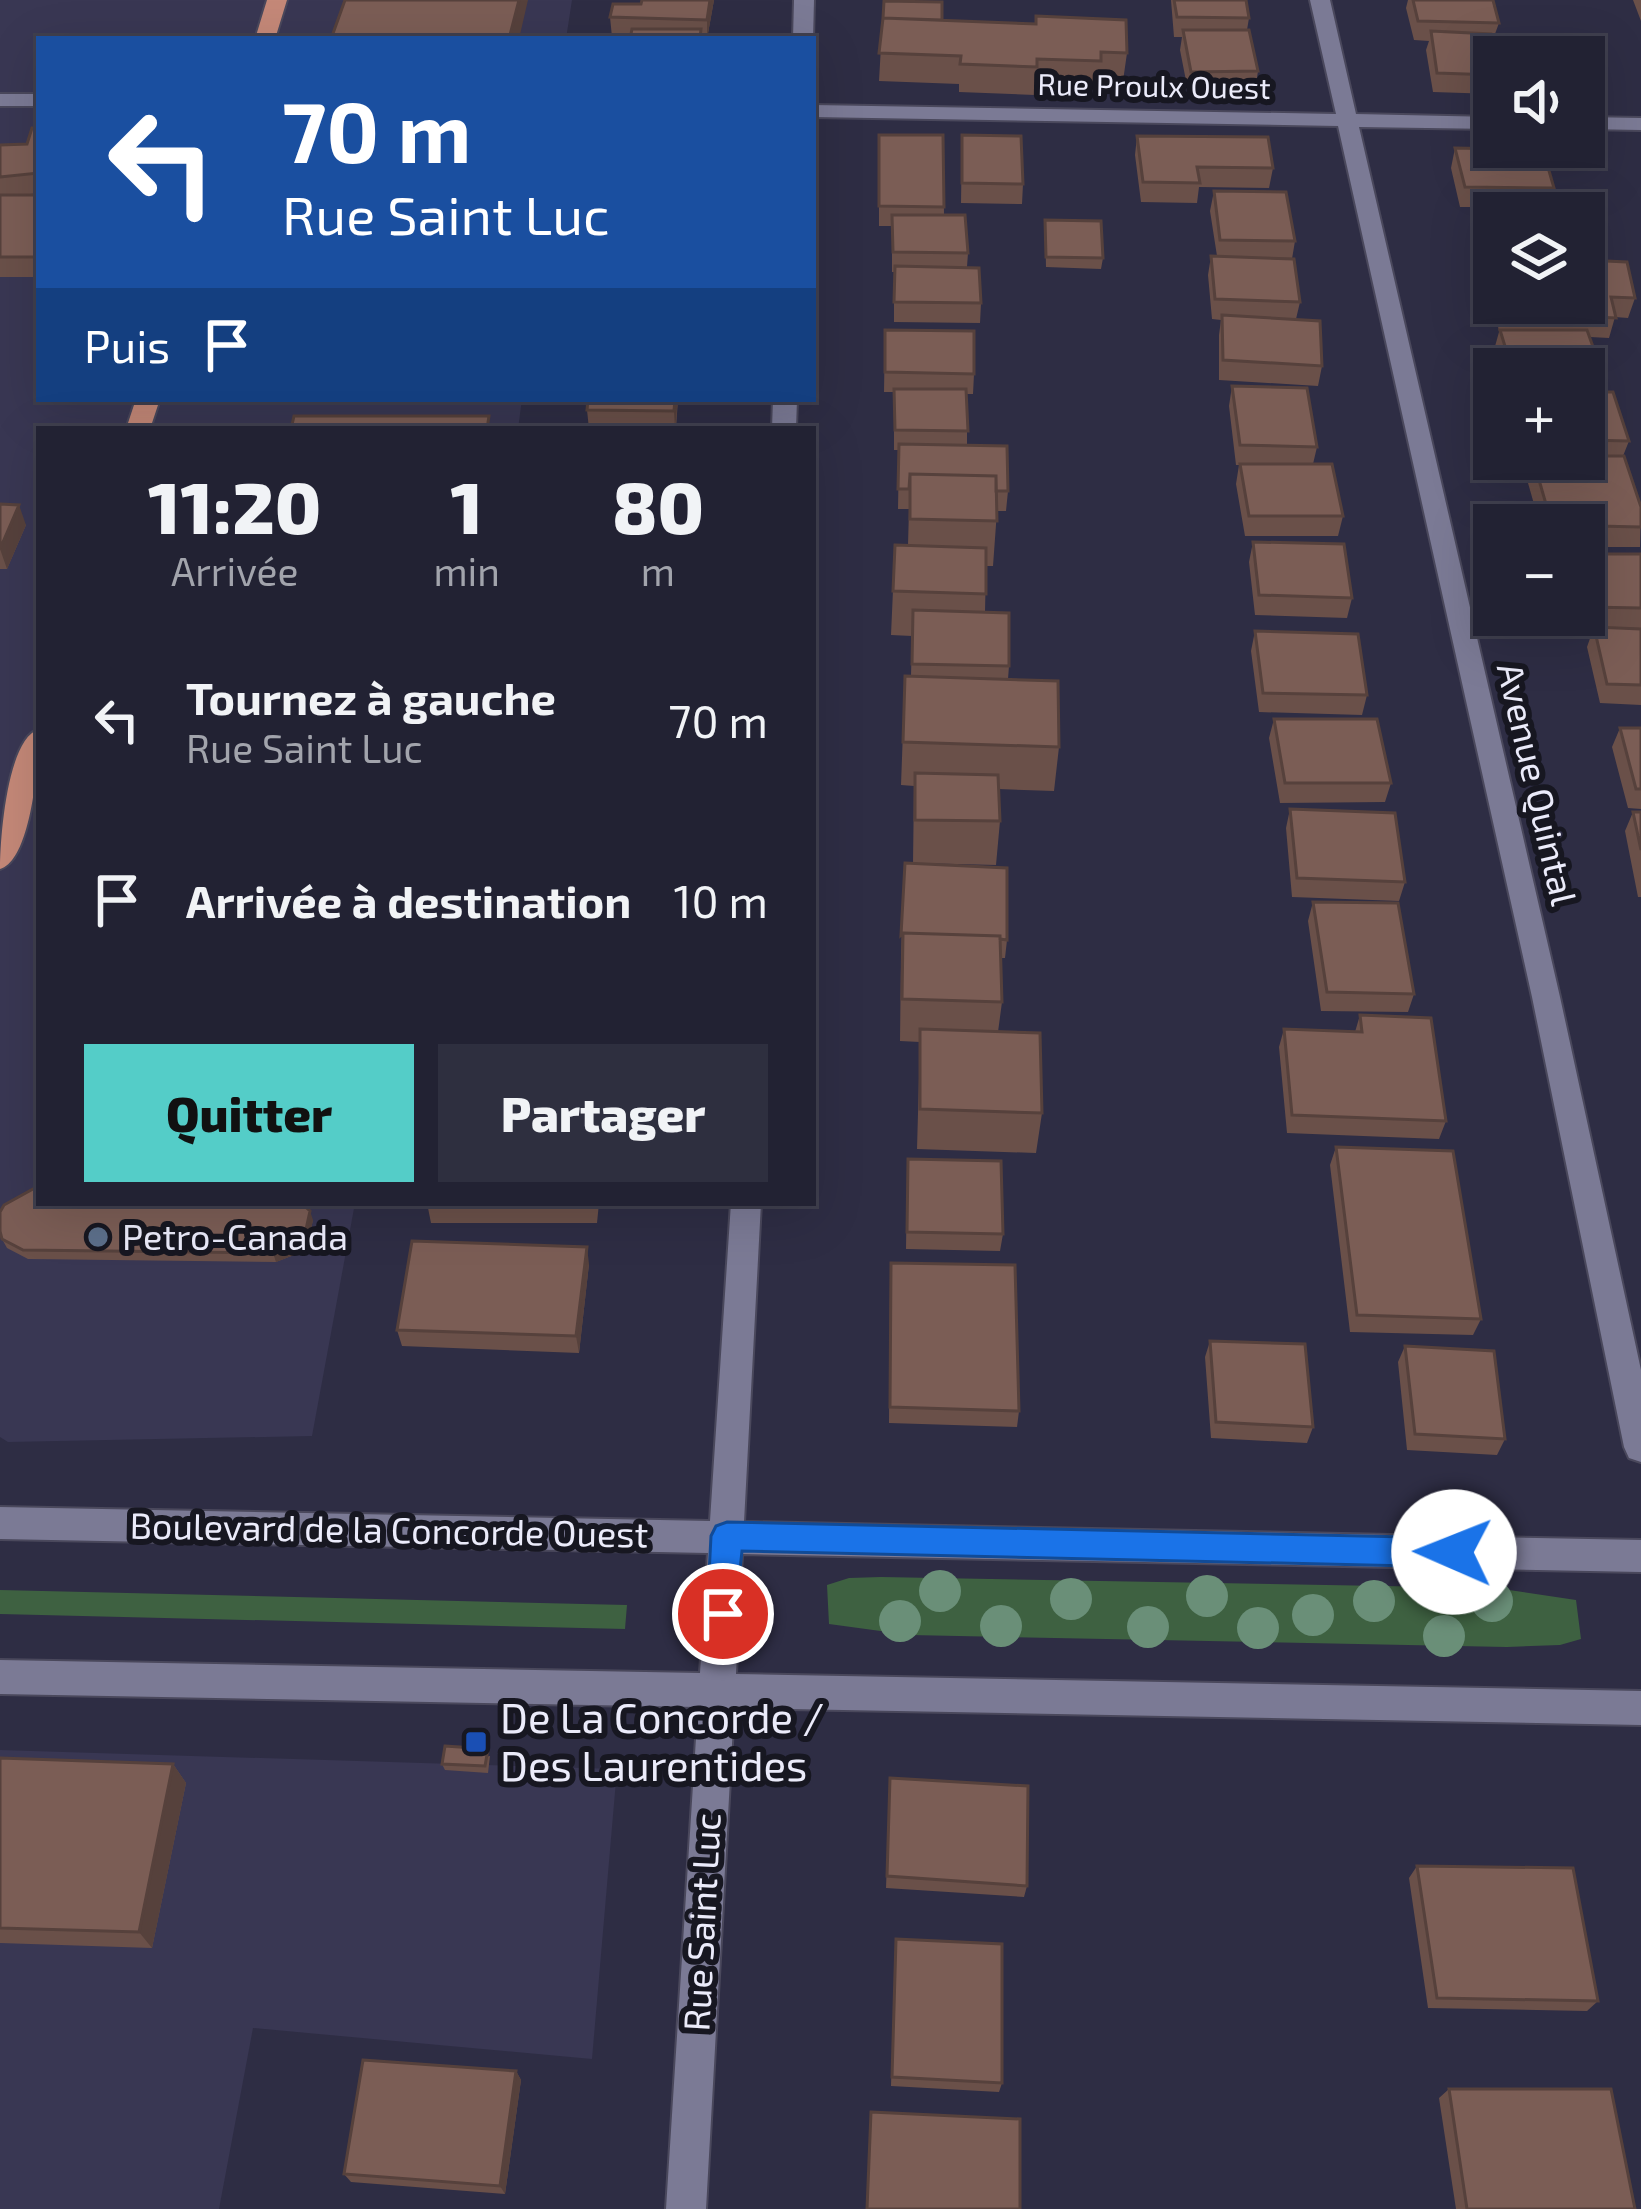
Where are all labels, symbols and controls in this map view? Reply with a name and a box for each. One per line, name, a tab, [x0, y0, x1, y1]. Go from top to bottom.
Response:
map controls	[1473, 36, 1605, 636]
button: sound	[1473, 36, 1605, 168]
street label: Rue Proulx Ouest	[1037, 65, 1271, 105]
text: 70 m	[282, 79, 472, 180]
icon: left	[84, 84, 240, 240]
text: Rue Saint Luc	[282, 181, 609, 246]
button: layers	[1473, 192, 1605, 324]
icon: arrive	[194, 312, 260, 378]
text: Puis	[84, 318, 170, 372]
button: +	[1473, 348, 1605, 480]
text: 11:20	[148, 462, 321, 548]
text: 1	[450, 462, 483, 548]
text: 80	[612, 462, 704, 548]
button: −	[1473, 504, 1605, 636]
text: Arrivée	[171, 547, 298, 594]
text: min	[433, 547, 500, 594]
text: m	[641, 547, 675, 594]
street label: Avenue Quintal	[1490, 658, 1587, 909]
text: Tournez à gauche	[186, 670, 556, 724]
icon: left	[84, 687, 150, 753]
text: 70 m	[668, 693, 768, 747]
text: Rue Saint Luc	[186, 724, 423, 771]
icon: arrive	[84, 867, 150, 933]
text: Arrivée à destination	[186, 873, 631, 927]
text: 10 m	[673, 873, 768, 927]
button: Quitter	[84, 1044, 414, 1182]
button: Partager	[438, 1044, 768, 1182]
place label: Petro-Canada	[122, 1214, 348, 1257]
marker: Petro-Canada	[85, 1224, 111, 1250]
position arrow	[1391, 1489, 1517, 1615]
street label: Boulevard de la Concorde Ouest	[129, 1502, 649, 1555]
pin	[672, 1563, 774, 1665]
icon: arrive	[690, 1581, 756, 1647]
place label: De La Concorde / Des Laurentides	[500, 1691, 824, 1789]
marker: De La Concorde / Des Laurentides	[463, 1729, 489, 1755]
street label: Rue Saint Luc	[673, 1812, 728, 2032]

